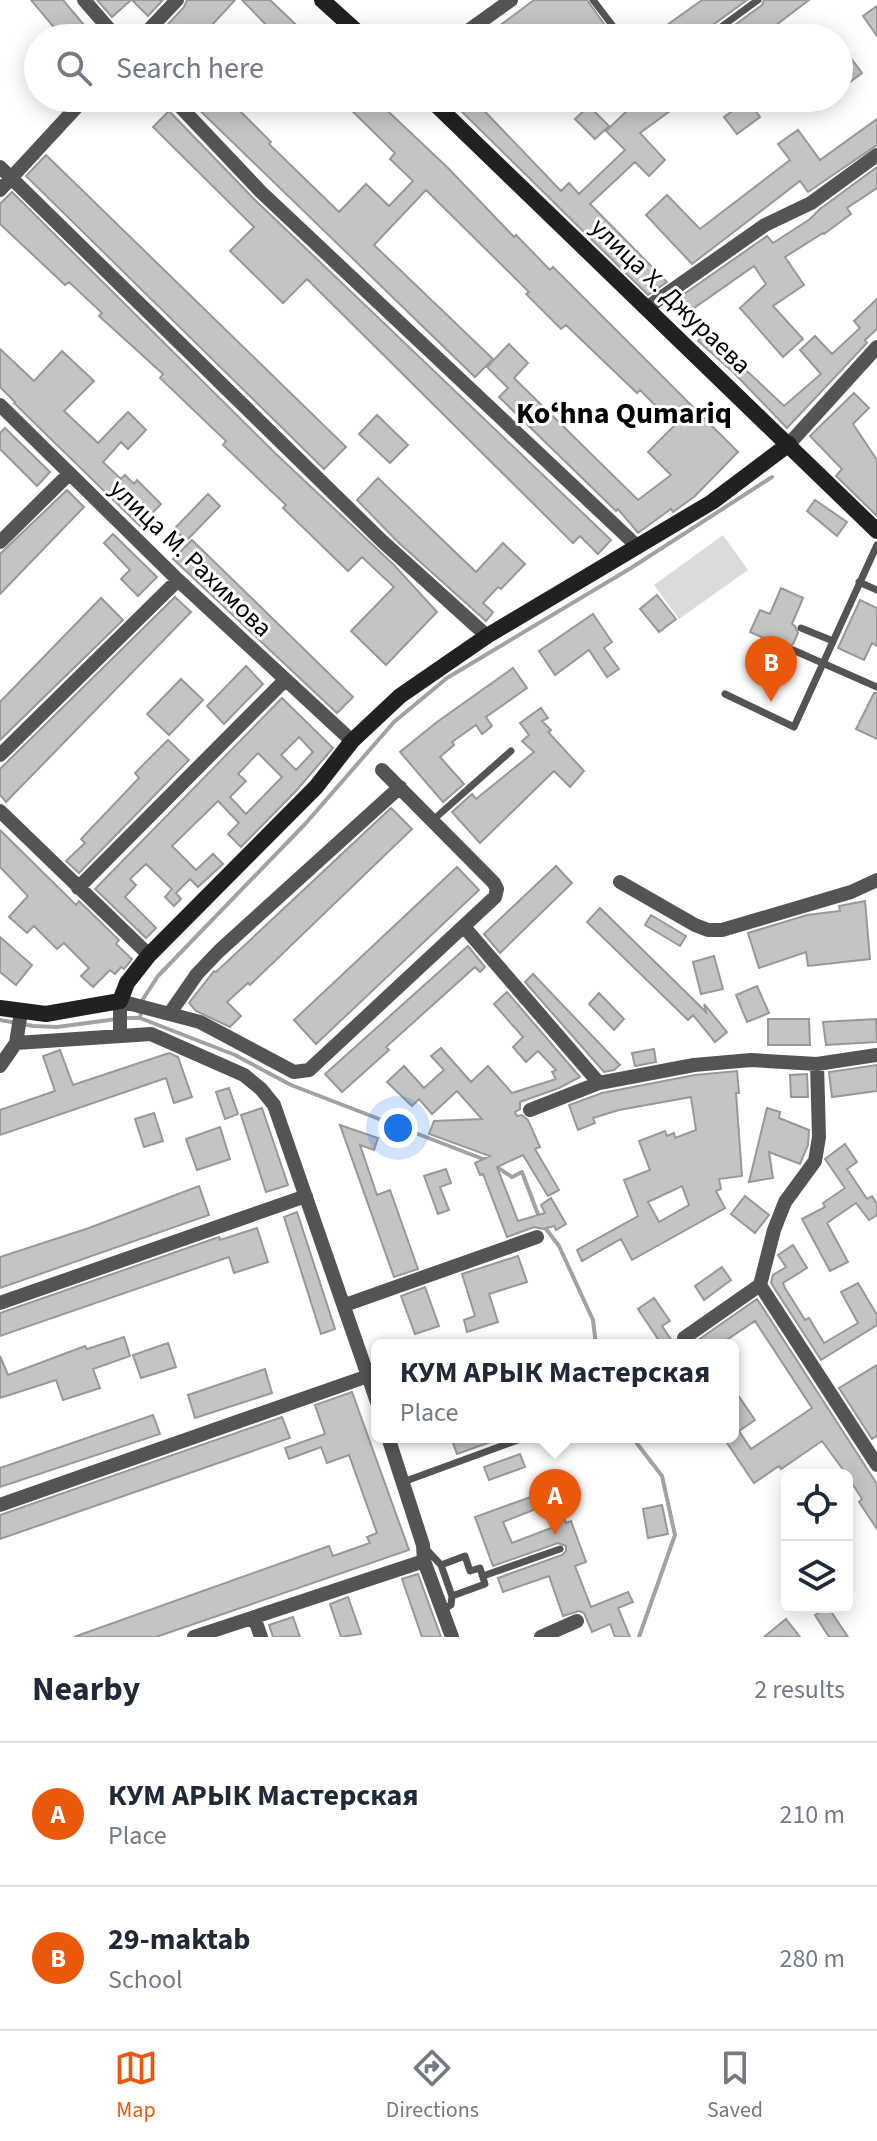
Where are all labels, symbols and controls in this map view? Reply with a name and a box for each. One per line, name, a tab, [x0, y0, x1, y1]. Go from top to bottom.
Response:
search box	[24, 24, 853, 112]
icon: search	[52, 46, 96, 90]
text: Search here	[116, 47, 264, 90]
street label: улица Х. Джураева	[582, 209, 760, 383]
district label: Koʻhna Qumariq	[516, 392, 732, 435]
street label: улица М. Рахимова	[101, 470, 281, 646]
pin: B	[745, 636, 797, 702]
your location	[378, 1108, 418, 1148]
popup	[371, 1339, 739, 1443]
text: КУМ АРЫК Мастерская	[400, 1351, 710, 1394]
text: Place	[400, 1394, 458, 1431]
pin: A	[529, 1469, 581, 1535]
map controls	[781, 1469, 853, 1613]
button: locate	[781, 1469, 853, 1541]
button: layers	[781, 1541, 853, 1613]
text: Nearby	[32, 1665, 140, 1714]
text: 2 results	[754, 1671, 845, 1708]
text: КУМ АРЫК Мастерская	[108, 1774, 419, 1817]
text: A	[51, 1796, 65, 1833]
text: 210 m	[779, 1796, 845, 1833]
text: Place	[108, 1817, 167, 1854]
text: 29-maktab	[108, 1918, 250, 1961]
text: B	[50, 1940, 66, 1977]
text: 280 m	[779, 1940, 845, 1977]
text: School	[108, 1961, 183, 1998]
tab: Map	[114, 2046, 158, 2126]
tab: Directions	[386, 2046, 479, 2126]
tab: Saved	[707, 2046, 763, 2126]

